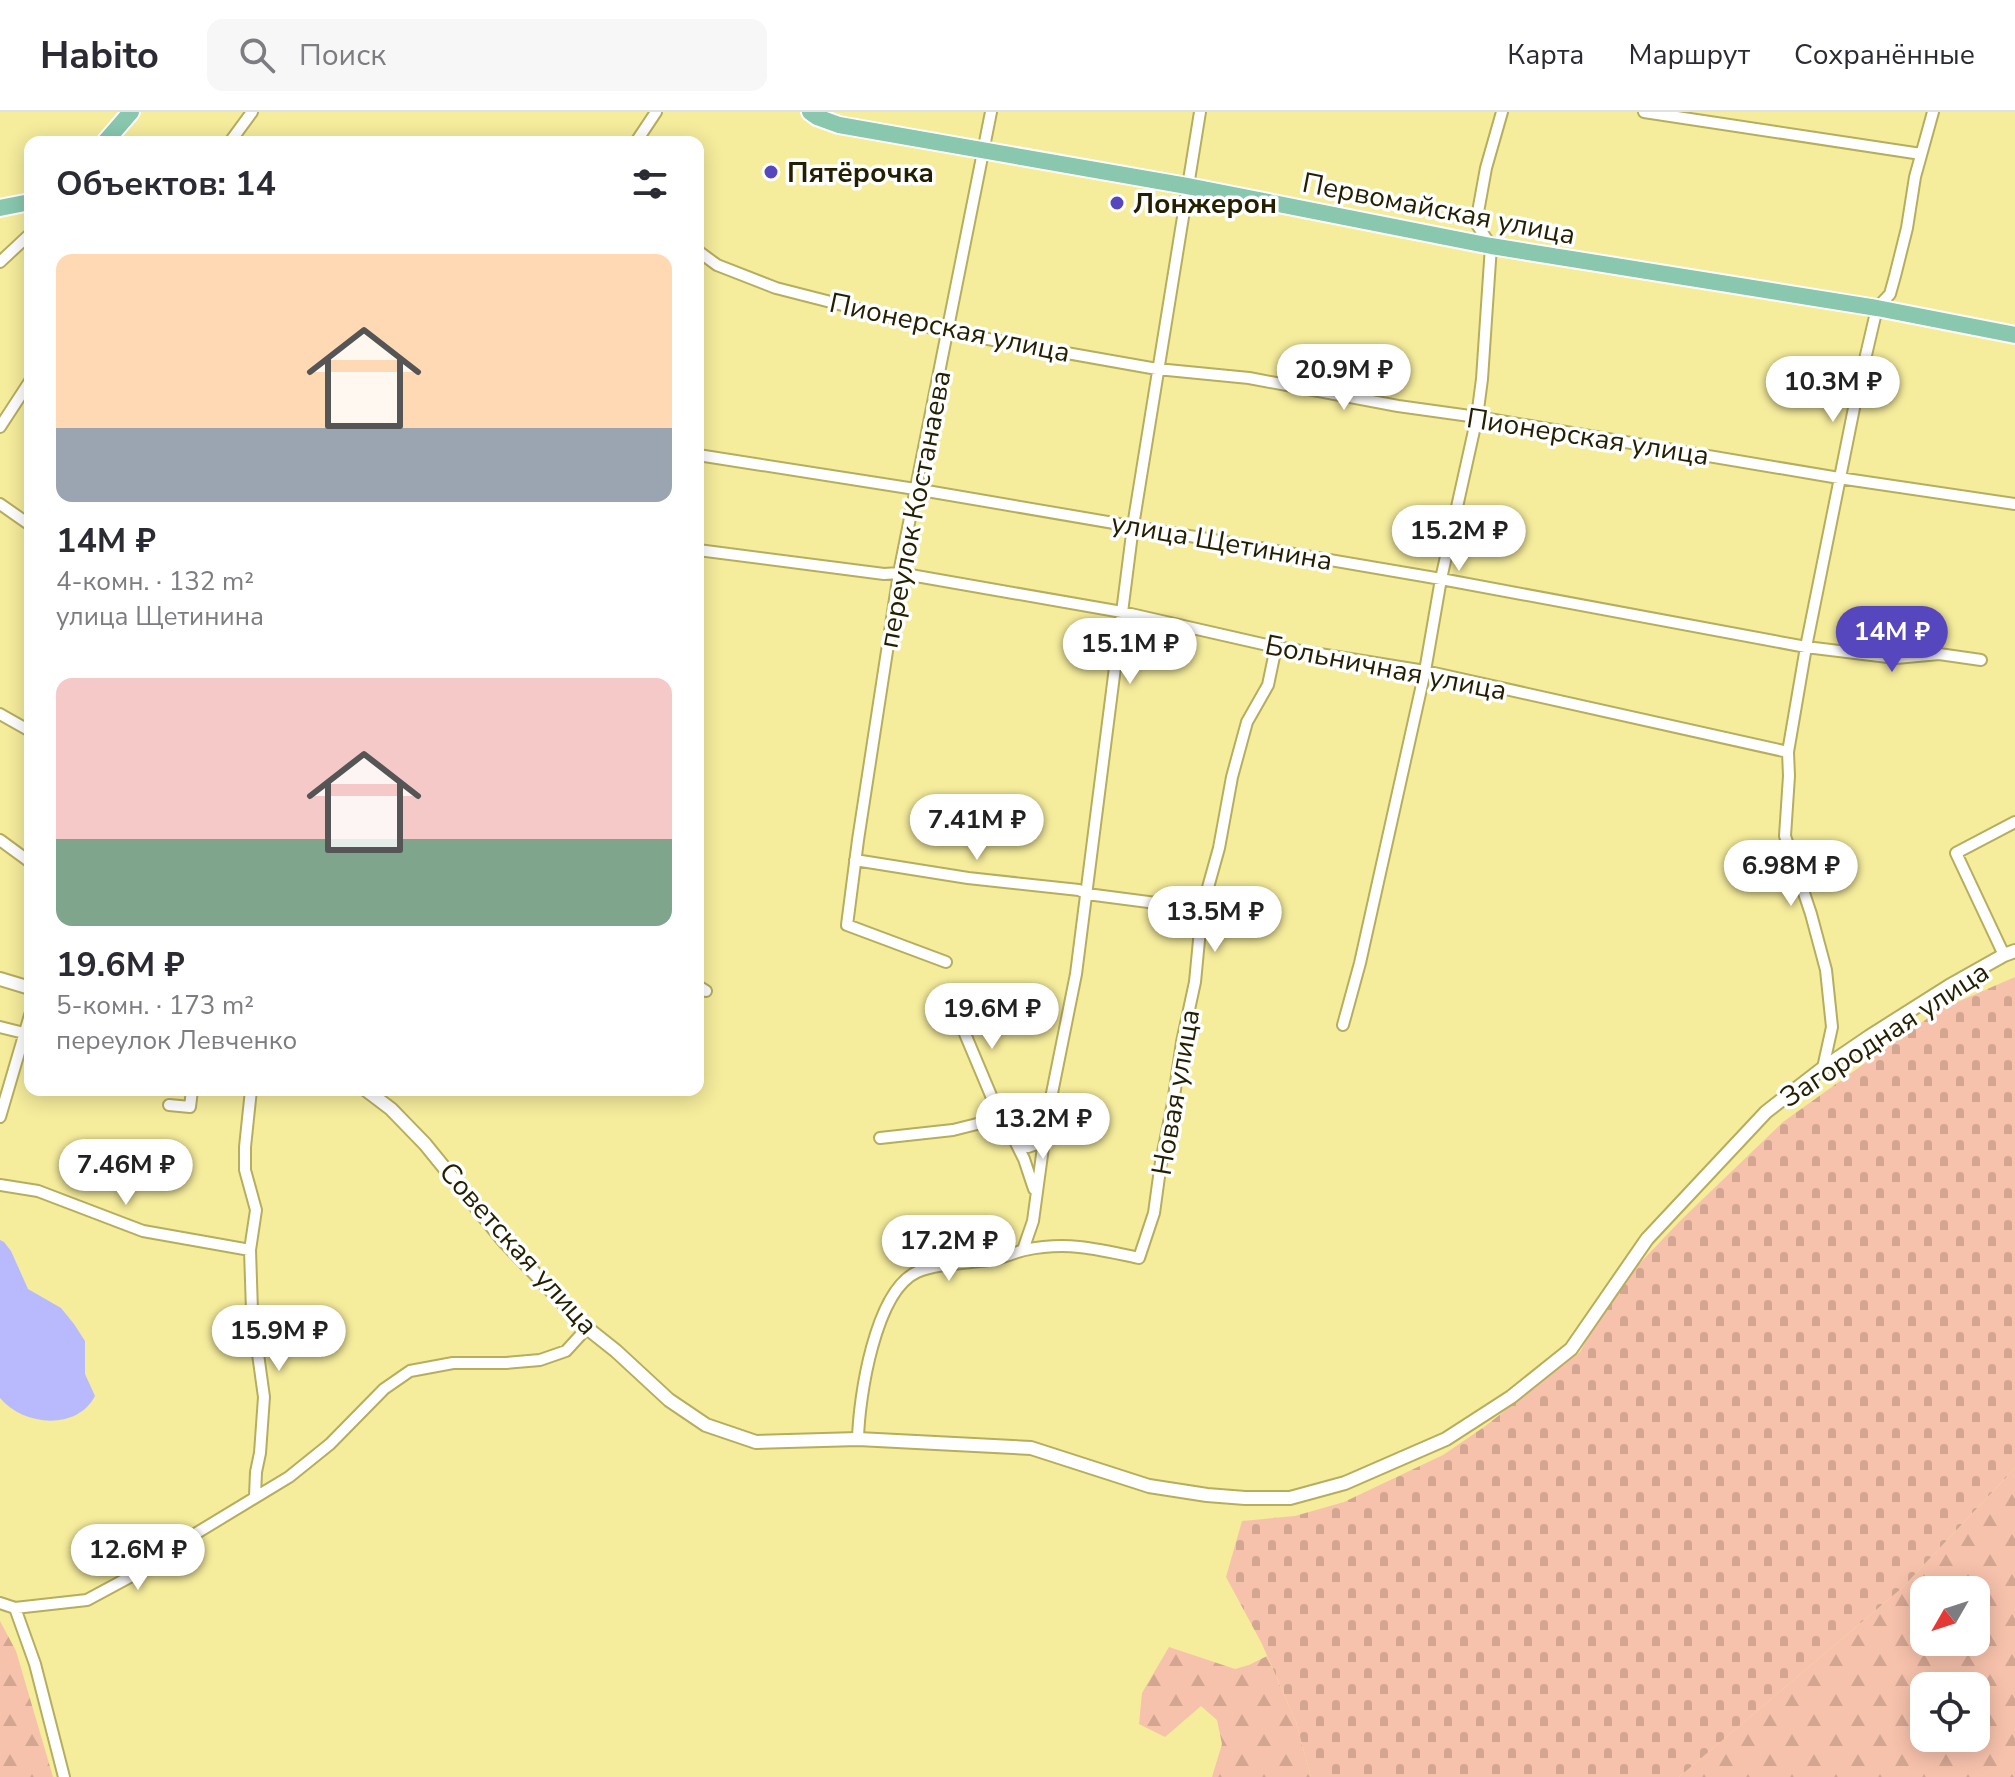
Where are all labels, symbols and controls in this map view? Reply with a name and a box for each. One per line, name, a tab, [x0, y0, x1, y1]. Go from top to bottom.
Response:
search box	[207, 19, 767, 91]
text: Habito	[40, 30, 159, 81]
icon: search	[235, 33, 279, 77]
text: Поиск	[299, 35, 386, 76]
text: Карта	[1507, 36, 1584, 74]
text: Маршрут	[1628, 36, 1750, 74]
text: Сохранённые	[1794, 36, 1975, 74]
place label: Пятёрочка	[787, 154, 934, 192]
text: Объектов: 14	[56, 161, 276, 207]
icon: filters	[628, 162, 672, 206]
marker: Пятёрочка	[762, 163, 780, 181]
street label: Первомайская улица	[1299, 164, 1579, 254]
place label: Лонжерон	[1133, 185, 1277, 223]
marker: Лонжерон	[1108, 194, 1126, 212]
street label: Пионерская улица	[826, 284, 1074, 372]
icon: home	[292, 306, 436, 450]
pin: 20.9M ₽	[1270, 344, 1418, 412]
text: 20.9M ₽	[1295, 352, 1393, 387]
pin: 10.3M ₽	[1759, 356, 1907, 424]
text: 10.3M ₽	[1784, 364, 1882, 399]
street label: переулок Костанаева	[869, 367, 961, 651]
street label: Пионерская улица	[1464, 399, 1712, 475]
street label: улица Щетинина	[1108, 504, 1335, 580]
pin: 15.2M ₽	[1385, 505, 1533, 573]
text: 15.2M ₽	[1410, 513, 1508, 548]
text: 14M ₽	[56, 518, 156, 564]
text: 4-комн. · 132 m²	[56, 564, 254, 599]
text: улица Щетинина	[56, 599, 264, 634]
pin: 14M ₽	[1836, 606, 1948, 674]
text: 14M ₽	[1854, 614, 1930, 649]
pin: 15.1M ₽	[1056, 618, 1204, 686]
text: 15.1M ₽	[1081, 626, 1179, 661]
street label: Больничная улица	[1262, 626, 1510, 710]
icon: home	[292, 730, 436, 874]
pin: 7.41M ₽	[903, 794, 1051, 862]
text: 7.41M ₽	[928, 802, 1026, 837]
pin: 6.98M ₽	[1717, 840, 1865, 908]
text: 6.98M ₽	[1742, 848, 1840, 883]
pin: 13.5M ₽	[1141, 886, 1289, 954]
text: 13.5M ₽	[1166, 894, 1264, 929]
text: 19.6M ₽	[56, 942, 185, 988]
street label: Загородная улица	[1773, 953, 1996, 1117]
pin: 19.6M ₽	[918, 983, 1066, 1051]
text: 5-комн. · 173 m²	[56, 988, 254, 1023]
text: 19.6M ₽	[943, 991, 1041, 1026]
street label: Новая улица	[1143, 1006, 1209, 1178]
text: переулок Левченко	[56, 1023, 297, 1058]
pin: 13.2M ₽	[969, 1093, 1117, 1161]
text: 13.2M ₽	[994, 1101, 1092, 1136]
pin: 7.46M ₽	[52, 1139, 200, 1207]
text: 7.46M ₽	[77, 1147, 175, 1182]
street label: Советская улица	[430, 1154, 606, 1343]
pin: 17.2M ₽	[875, 1215, 1023, 1283]
text: 17.2M ₽	[900, 1223, 998, 1258]
pin: 15.9M ₽	[205, 1305, 353, 1373]
text: 15.9M ₽	[230, 1313, 328, 1348]
pin: 12.6M ₽	[64, 1524, 212, 1592]
text: 12.6M ₽	[89, 1532, 187, 1567]
north arrow	[1910, 1576, 1990, 1656]
map controls	[1910, 1576, 1990, 1752]
button: locate	[1910, 1672, 1990, 1752]

